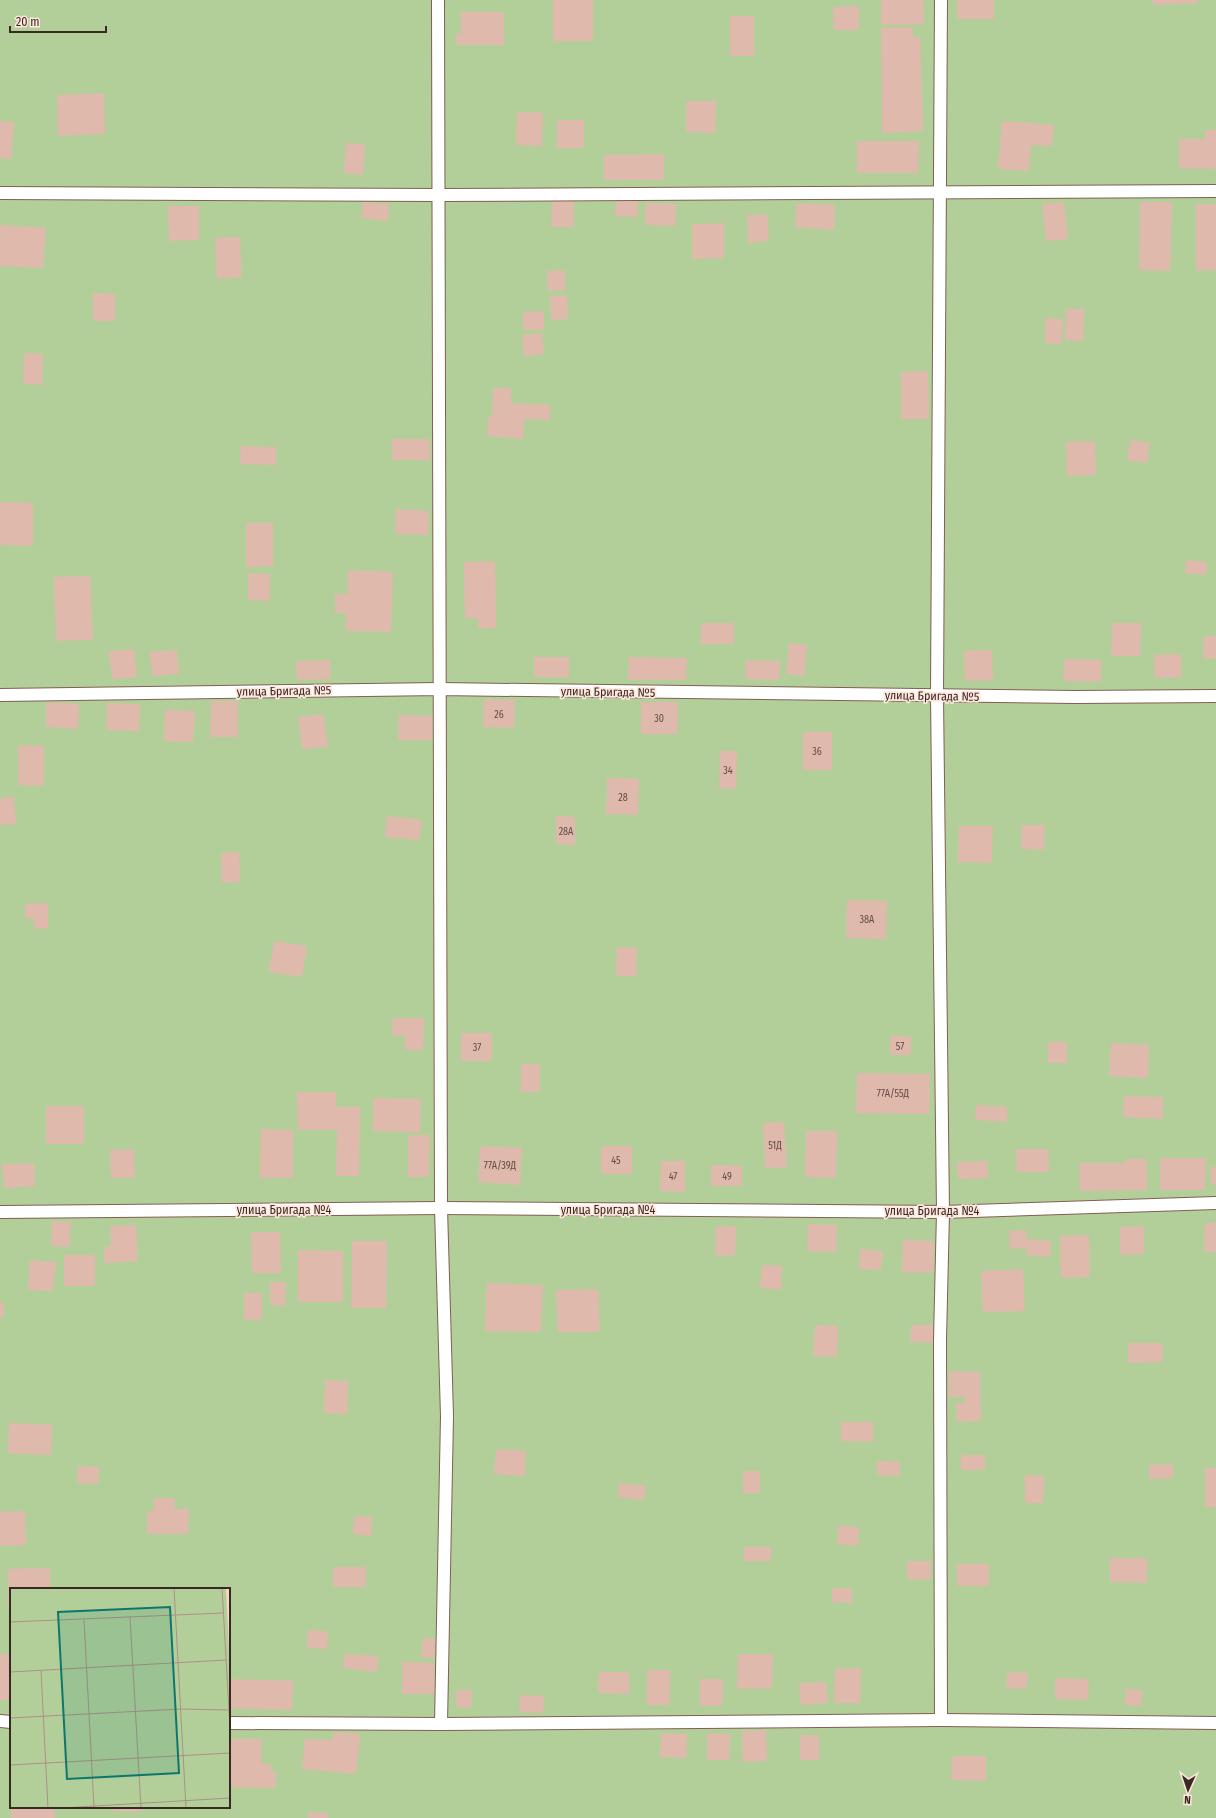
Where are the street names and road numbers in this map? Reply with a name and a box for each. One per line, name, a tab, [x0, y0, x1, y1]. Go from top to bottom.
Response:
street label: улица Бригада №5	[237, 683, 332, 699]
street label: улица Бригада №5	[561, 684, 656, 700]
street label: улица Бригада №5	[885, 688, 980, 704]
street label: улица Бригада №4	[237, 1203, 332, 1217]
street label: улица Бригада №4	[561, 1203, 656, 1217]
street label: улица Бригада №4	[885, 1204, 980, 1218]

